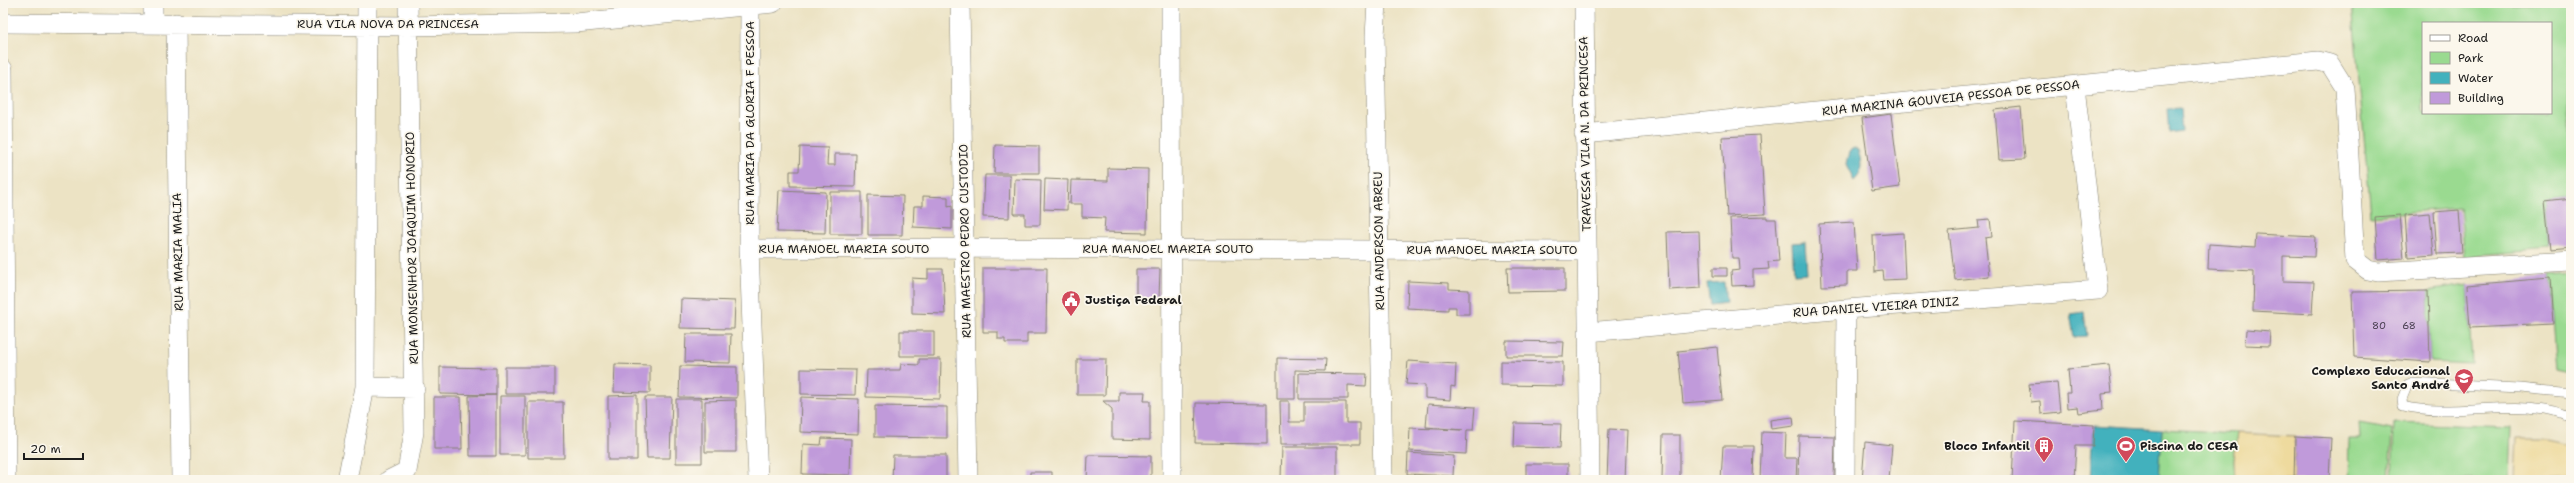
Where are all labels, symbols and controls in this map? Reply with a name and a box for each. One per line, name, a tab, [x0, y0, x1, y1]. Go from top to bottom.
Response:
street label: RUA VILA NOVA DA PRINCESA	[297, 16, 479, 32]
street label: RUA MARIA DA GLORIA F PESSOA	[742, 21, 758, 225]
legend	[2422, 22, 2552, 114]
text: Road	[2458, 30, 2489, 46]
street label: TRAVESSA VILA N. DA PRINCESA	[1575, 36, 1595, 232]
text: Park	[2458, 50, 2484, 66]
text: Water	[2458, 70, 2494, 86]
street label: RUA MARINA GOUVEIA PESSOA DE PESSOA	[1821, 76, 2081, 120]
text: Building	[2458, 90, 2504, 106]
street label: RUA MONSENHOR JOAQUIM HONORIO	[402, 132, 422, 364]
street label: RUA MAESTRO PEDRO CUSTODIO	[955, 144, 975, 338]
street label: RUA ANDERSON ABREU	[1370, 172, 1388, 310]
street label: RUA MARIA MALIA	[169, 192, 187, 311]
street label: RUA MANOEL MARIA SOUTO	[759, 241, 929, 257]
street label: RUA MANOEL MARIA SOUTO	[1083, 241, 1253, 257]
street label: RUA MANOEL MARIA SOUTO	[1407, 242, 1577, 258]
public building icon: Justiça Federal	[1060, 289, 1082, 317]
place label: Justiça Federal	[1085, 292, 1182, 308]
street label: RUA DANIEL VIEIRA DINIZ	[1792, 293, 1960, 321]
house number: 80	[2372, 319, 2386, 332]
house number: 68	[2402, 319, 2416, 332]
place label: Complexo Educacional Santo André	[2312, 363, 2450, 393]
school or university icon: Complexo Educacional Santo André	[2453, 367, 2475, 395]
scale bar	[24, 435, 83, 461]
building icon: Bloco Infantil	[2033, 435, 2055, 463]
sports icon: Piscina do CESA	[2115, 435, 2137, 463]
place label: Bloco Infantil	[1944, 438, 2030, 454]
place label: Piscina do CESA	[2140, 438, 2238, 454]
text: 20 m	[30, 441, 61, 457]

